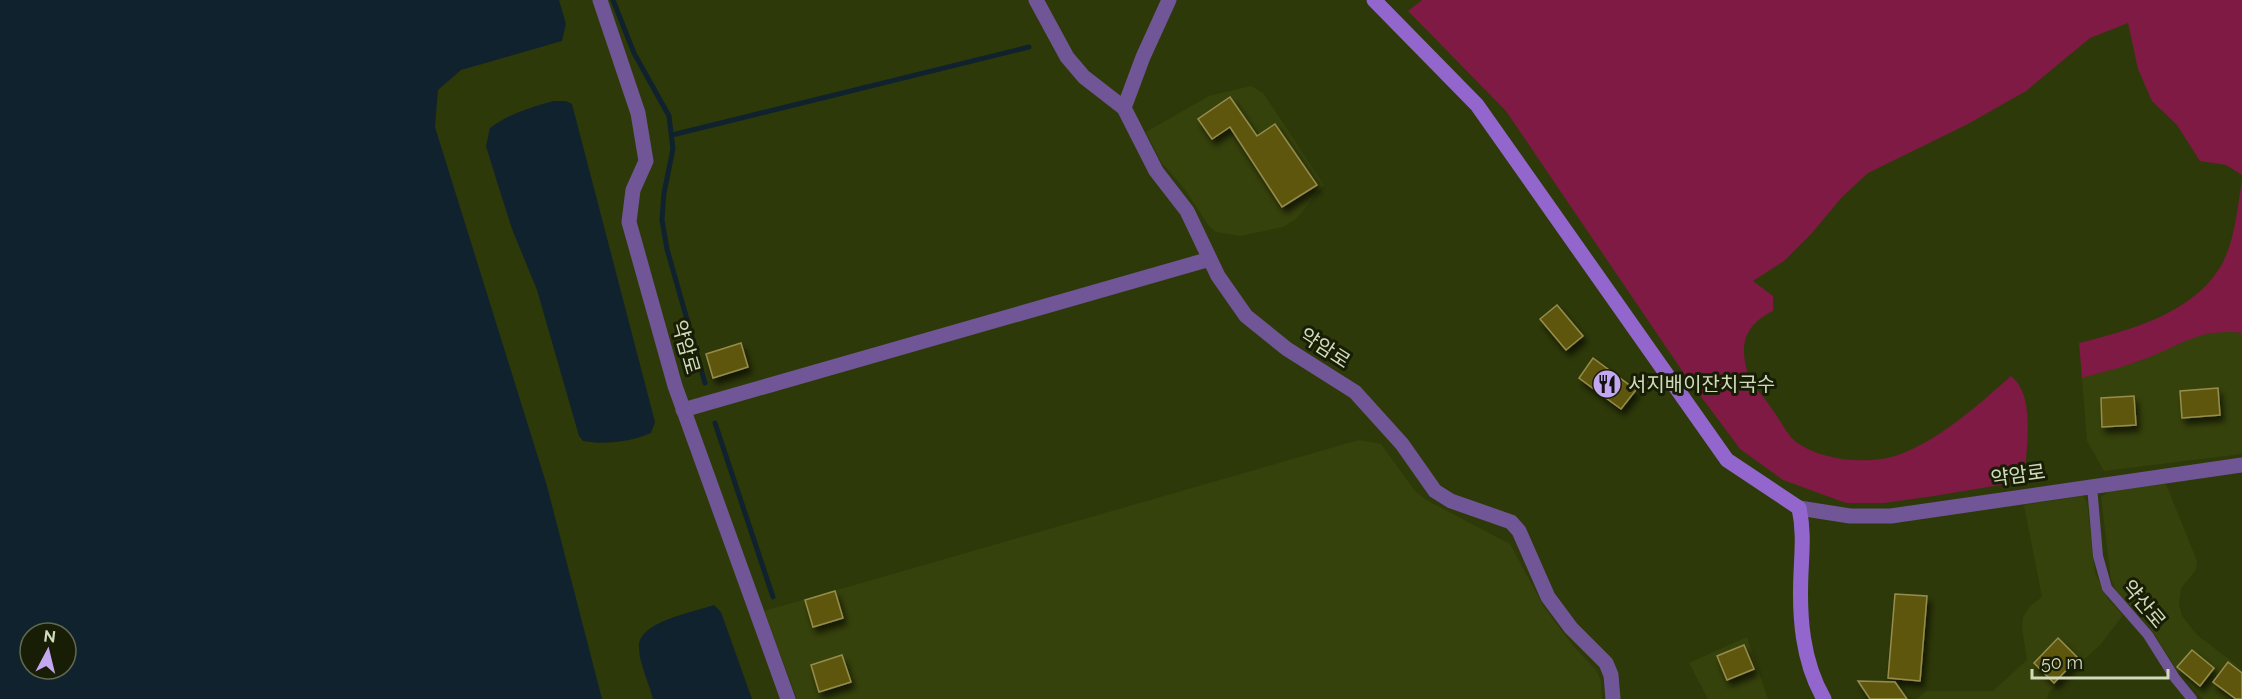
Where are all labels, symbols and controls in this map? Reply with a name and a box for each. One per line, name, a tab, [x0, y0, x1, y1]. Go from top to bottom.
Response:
street label: 약암로	[667, 317, 705, 377]
street label: 약암로	[1295, 323, 1355, 373]
restaurant icon: 서지배이잔치국수	[1591, 368, 1623, 400]
place label: 서지배이잔치국수	[1628, 372, 1775, 396]
street label: 약암로	[1989, 459, 2047, 491]
street label: 약산로	[2117, 575, 2171, 633]
north arrow	[18, 621, 78, 681]
text: N	[43, 626, 57, 647]
scale bar	[2032, 642, 2168, 680]
text: 50 m	[2041, 652, 2083, 673]

